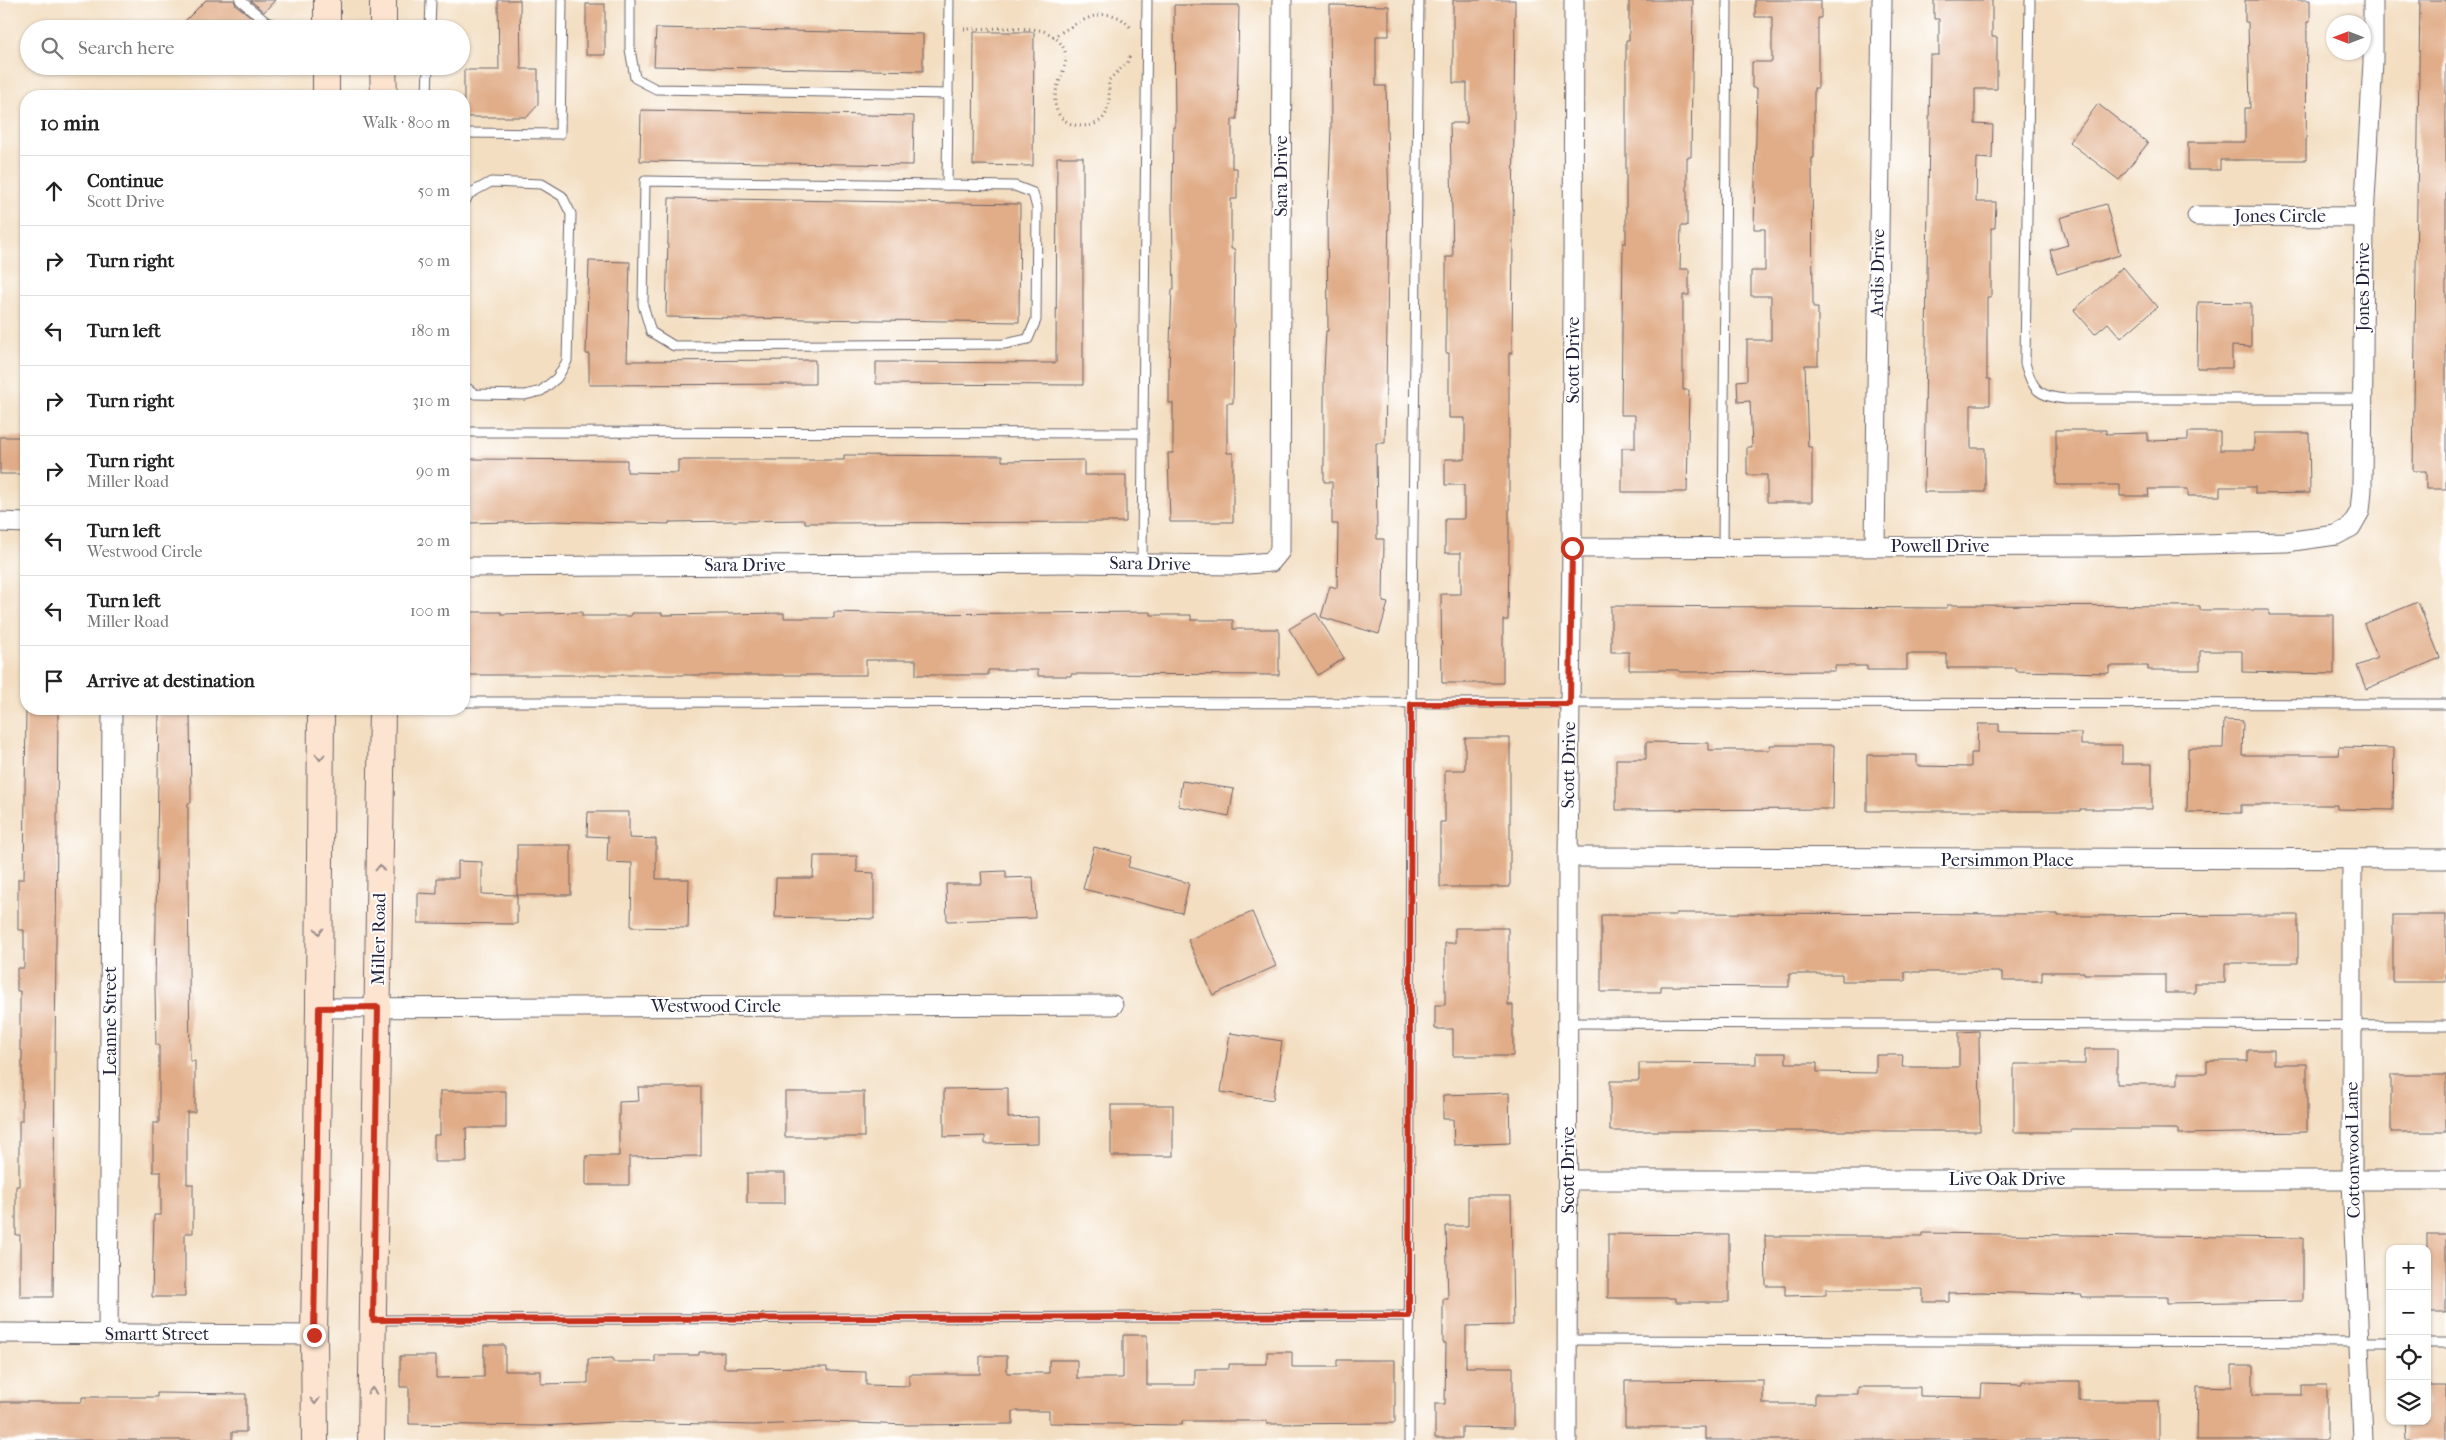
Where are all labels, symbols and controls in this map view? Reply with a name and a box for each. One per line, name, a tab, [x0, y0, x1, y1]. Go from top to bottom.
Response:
north arrow	[2326, 15, 2371, 60]
search box	[20, 20, 470, 75]
icon: search	[38, 34, 66, 62]
text: Search here	[78, 37, 174, 59]
text: 10 min	[40, 111, 99, 135]
text: Walk · 800 m	[363, 113, 450, 132]
street label: Sara Drive	[1271, 135, 1292, 217]
text: Continue	[87, 170, 163, 192]
icon: ahead	[40, 177, 68, 205]
text: 50 m	[418, 181, 450, 200]
text: Scott Drive	[87, 192, 164, 211]
street label: Jones Circle	[2232, 206, 2326, 227]
street label: Ardis Drive	[1867, 228, 1889, 319]
street label: Jones Drive	[2353, 242, 2374, 334]
icon: right	[40, 247, 68, 275]
text: Turn right	[87, 250, 174, 272]
text: 50 m	[418, 251, 450, 270]
street label: Scott Drive	[1563, 316, 1584, 403]
icon: left	[40, 317, 68, 345]
text: Turn left	[87, 320, 161, 342]
text: 180 m	[411, 321, 450, 340]
icon: right	[40, 387, 68, 415]
text: Turn right	[87, 390, 174, 412]
text: 310 m	[412, 391, 450, 410]
text: Turn right	[87, 450, 174, 472]
icon: right	[40, 457, 68, 485]
text: 90 m	[416, 461, 450, 480]
text: Miller Road	[87, 472, 169, 491]
text: Turn left	[87, 520, 161, 542]
icon: left	[40, 527, 68, 555]
text: 20 m	[416, 531, 450, 550]
street label: Powell Drive	[1891, 536, 1990, 557]
route start	[1561, 537, 1584, 560]
text: Westwood Circle	[87, 542, 203, 561]
street label: Sara Drive	[1109, 553, 1191, 575]
street label: Sara Drive	[704, 555, 786, 576]
text: Turn left	[87, 590, 161, 612]
icon: left	[40, 597, 68, 625]
text: 100 m	[410, 601, 450, 620]
text: Miller Road	[87, 612, 169, 631]
icon: arrive	[40, 667, 68, 695]
text: Arrive at destination	[87, 670, 255, 692]
street label: Scott Drive	[1558, 721, 1580, 809]
one-way arrow	[315, 754, 325, 762]
street label: Persimmon Place	[1940, 850, 2074, 871]
one-way arrow	[374, 864, 385, 872]
street label: Miller Road	[368, 893, 390, 985]
one-way arrow	[314, 928, 324, 935]
street label: Leanne Street	[100, 966, 121, 1076]
street label: Westwood Circle	[650, 996, 781, 1017]
street label: Cottonwood Lane	[2341, 1081, 2365, 1218]
street label: Scott Drive	[1558, 1126, 1579, 1213]
street label: Live Oak Drive	[1949, 1169, 2066, 1190]
map controls	[2386, 1245, 2431, 1425]
button: +	[2386, 1245, 2431, 1290]
button: −	[2386, 1290, 2431, 1335]
street label: Smartt Street	[105, 1324, 210, 1345]
route end	[303, 1324, 326, 1347]
button: locate	[2386, 1335, 2431, 1380]
button: layers	[2386, 1380, 2431, 1425]
one-way arrow	[367, 1387, 377, 1395]
one-way arrow	[310, 1397, 320, 1405]

